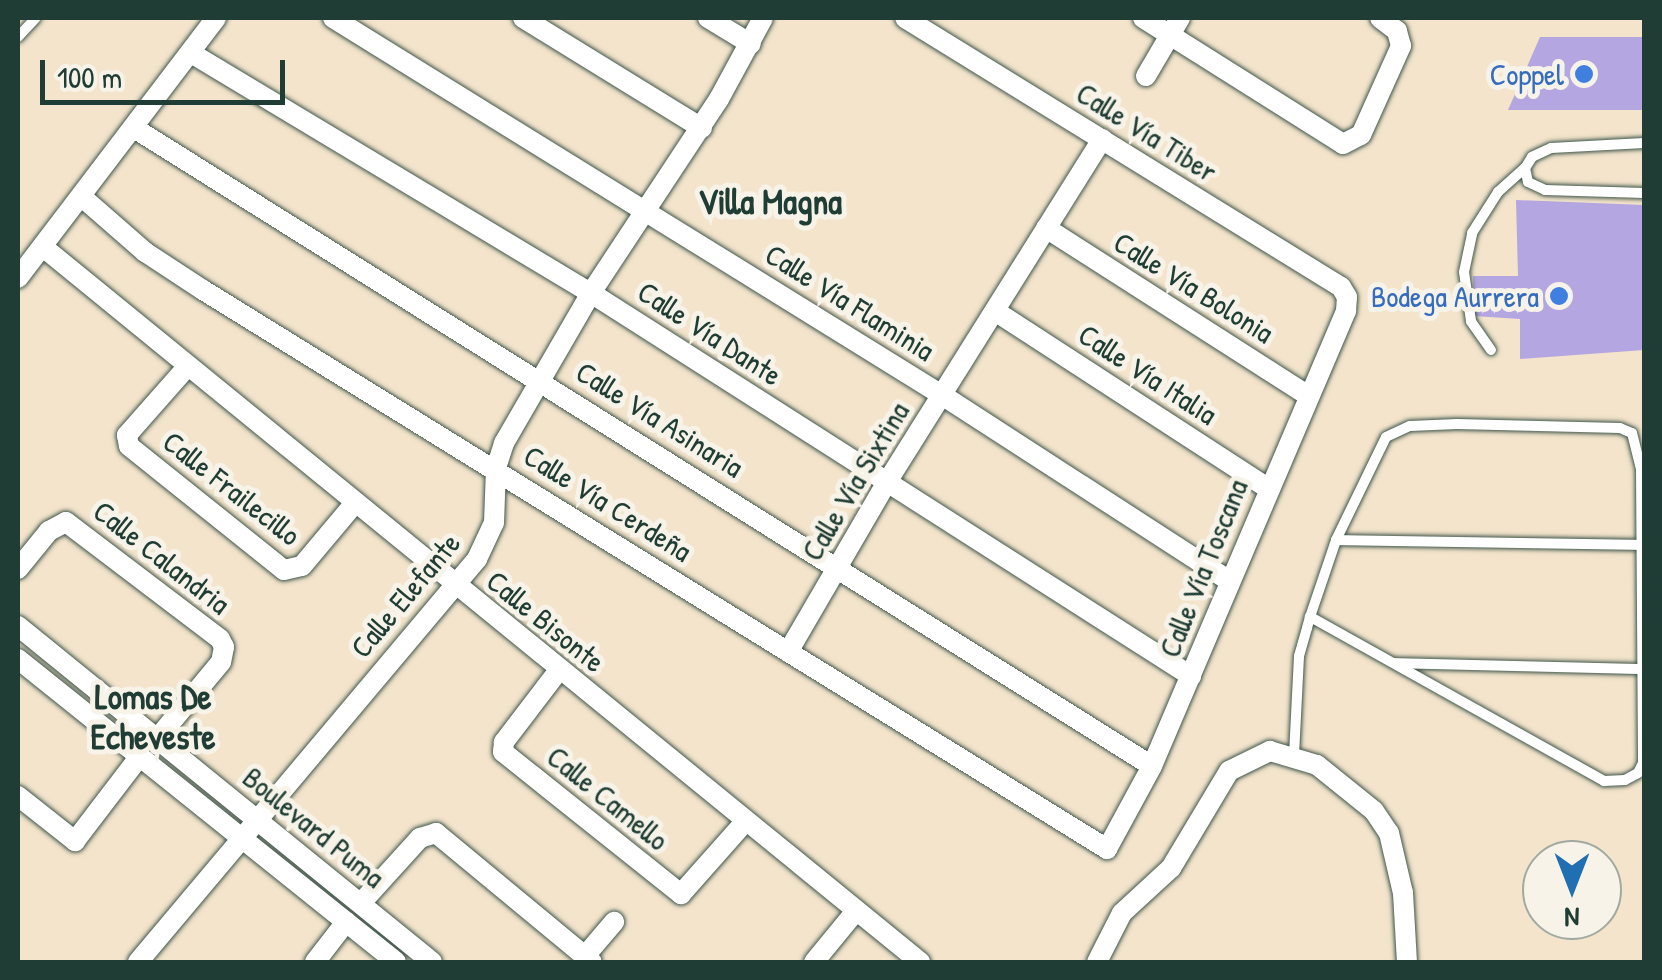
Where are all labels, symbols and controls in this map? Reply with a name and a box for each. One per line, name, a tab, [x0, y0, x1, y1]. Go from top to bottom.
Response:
scale bar	[45, 40, 290, 102]
place label: Coppel	[1490, 56, 1564, 92]
text: 100 m	[57, 57, 122, 97]
marker: Coppel	[1573, 63, 1595, 85]
street label: Calle Vía Tiber	[1070, 75, 1224, 189]
district label: Villa Magna	[698, 181, 842, 223]
street label: Calle Vía Bolonia	[1107, 224, 1281, 350]
street label: Calle Vía Flaminia	[759, 236, 941, 368]
street label: Calle Vía Dante	[631, 273, 789, 393]
place label: Bodega Aurrera	[1371, 278, 1539, 314]
marker: Bodega Aurrera	[1548, 285, 1570, 307]
street label: Calle Vía Italia	[1072, 316, 1224, 432]
street label: Calle Vía Asinaria	[570, 353, 750, 485]
street label: Calle Vía Sixtina	[794, 395, 916, 567]
street label: Calle Frailecillo	[156, 423, 308, 553]
street label: Calle Vía Cerdeña	[517, 437, 699, 569]
street label: Calle Vía Toscana	[1151, 474, 1255, 662]
street label: Calle Calandria	[87, 493, 237, 621]
street label: Calle Elefante	[343, 525, 467, 665]
street label: Calle Bisonte	[480, 563, 612, 679]
district label: Lomas De Echeveste	[90, 676, 216, 758]
street label: Calle Camello	[540, 738, 676, 858]
street label: Boulevard Puma	[236, 759, 392, 895]
north arrow	[1522, 840, 1622, 940]
text: N	[1565, 899, 1579, 937]

